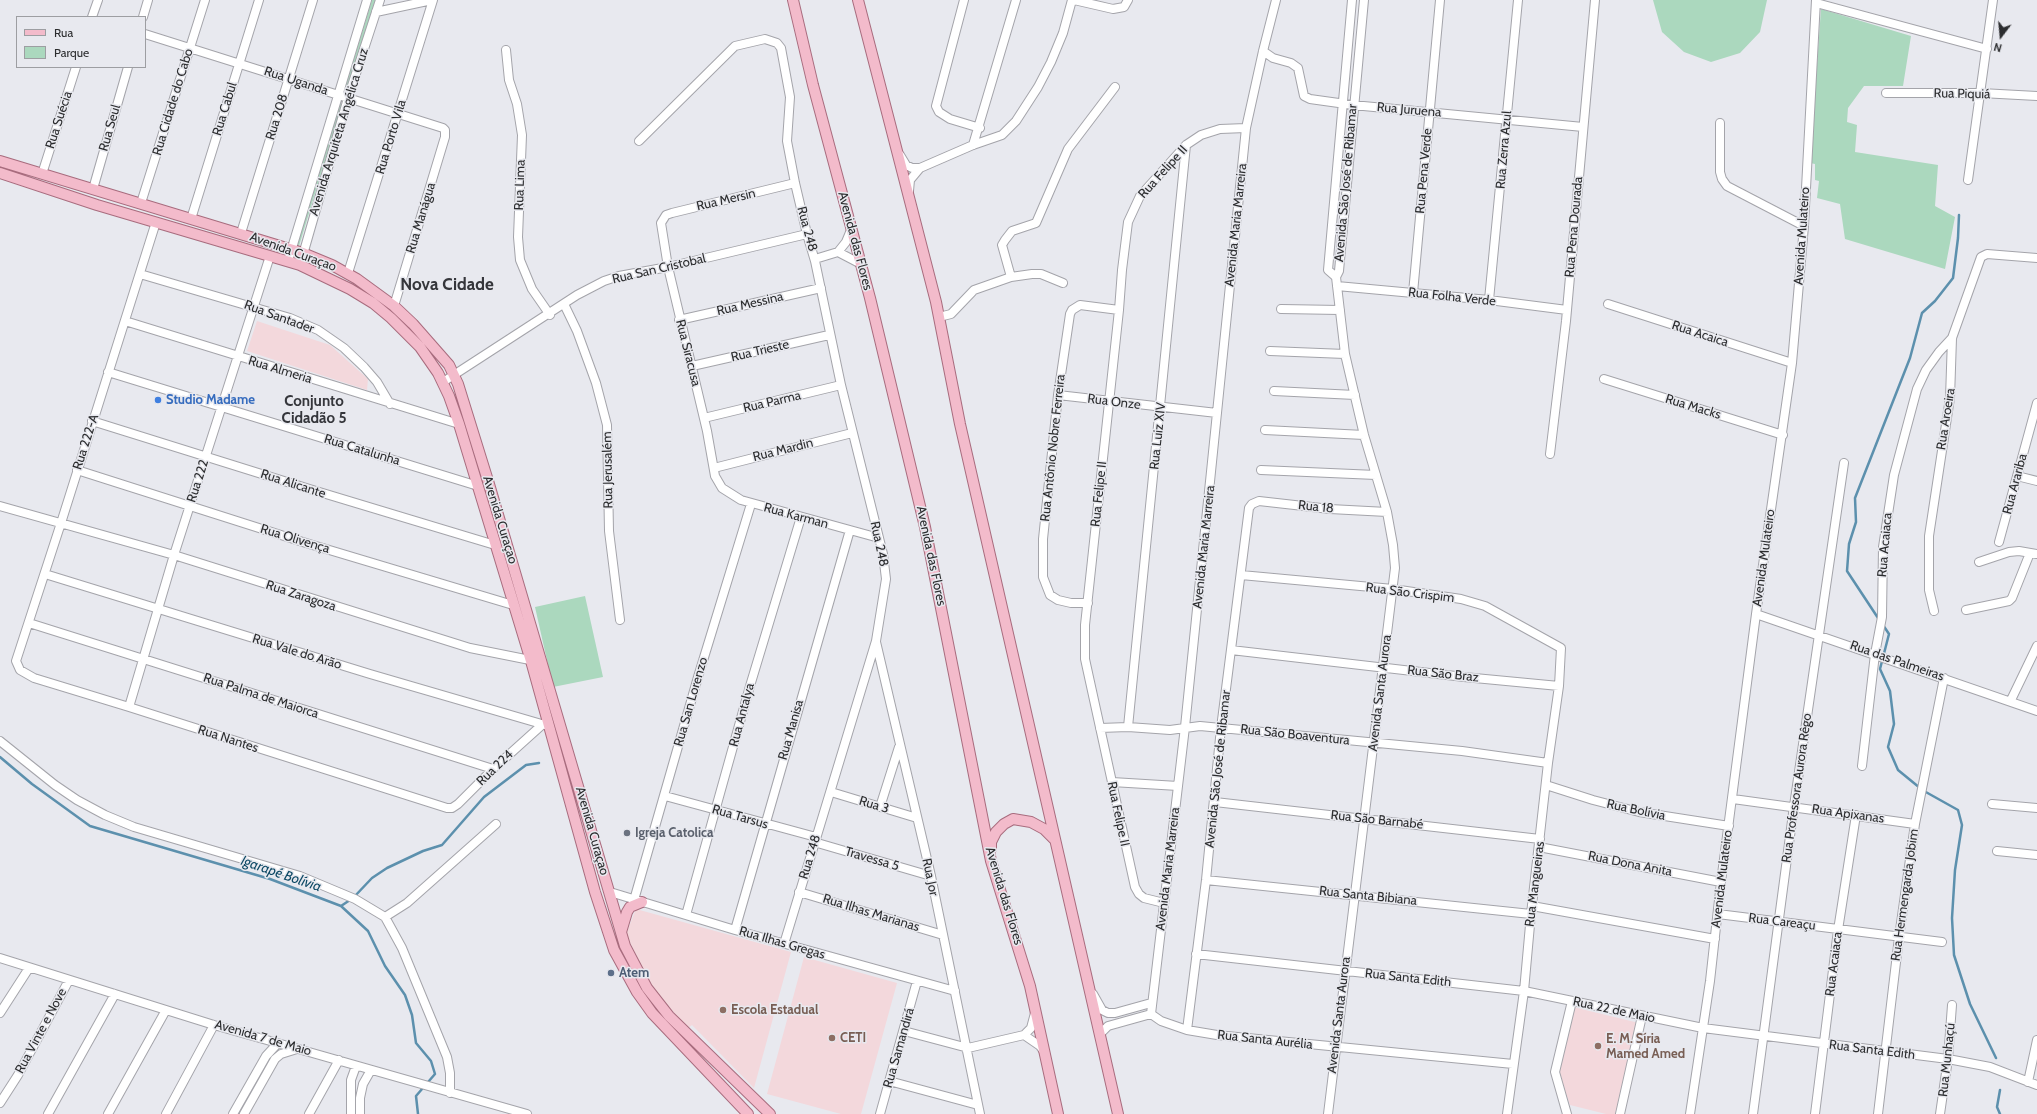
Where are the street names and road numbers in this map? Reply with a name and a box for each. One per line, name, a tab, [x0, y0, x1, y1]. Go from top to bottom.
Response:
street label: Avenida Arquiteta Angélica Cruz	[306, 46, 372, 218]
street label: Rua Cidade do Cabo	[149, 47, 197, 157]
street label: Rua Uganda	[262, 63, 330, 99]
street label: Rua Cabul	[210, 80, 240, 138]
street label: Rua Piquiá	[1933, 86, 1991, 102]
street label: Rua Suécia	[42, 89, 76, 151]
street label: Rua 208	[263, 92, 291, 142]
street label: Rua Porto Vila	[372, 98, 410, 176]
street label: Rua Juruena	[1376, 99, 1442, 121]
street label: Rua Seul	[96, 103, 124, 153]
street label: Avenida São José de Ribamar	[1331, 103, 1361, 263]
street label: Rua Zerra Azul	[1493, 110, 1515, 190]
street label: Rua Pena Verde	[1412, 128, 1436, 214]
street label: Rua Felipe II	[1135, 142, 1191, 202]
street label: Rua Lima	[511, 159, 529, 211]
street label: Avenida Maria Marreira	[1222, 162, 1250, 288]
street label: Rua Pena Dourada	[1562, 176, 1586, 278]
street label: Rua Manágua	[403, 181, 439, 255]
street label: Rua Mersin	[695, 186, 757, 214]
street label: Avenida Mulateiro	[1791, 187, 1813, 285]
street label: Avenida das Flores	[834, 190, 876, 292]
street label: Rua 248	[794, 205, 820, 253]
street label: Avenida Curaçao	[248, 229, 338, 275]
street label: Rua San Cristobal	[611, 251, 707, 287]
street label: Rua Folha Verde	[1407, 285, 1497, 309]
street label: Rua Messina	[715, 289, 785, 319]
street label: Rua Santader	[242, 297, 316, 337]
street label: Rua Siracusa	[672, 318, 704, 388]
street label: Rua Acaica	[1670, 318, 1730, 350]
street label: Rua Trieste	[729, 337, 791, 365]
street label: Rua Almeria	[246, 353, 314, 387]
street label: Rua Antônio Nobre Ferreira	[1038, 374, 1068, 522]
street label: Rua Aroeira	[1933, 387, 1959, 451]
street label: Rua Parma	[742, 388, 802, 416]
street label: Rua Onze	[1087, 391, 1141, 413]
street label: Rua Macks	[1663, 391, 1723, 423]
street label: Rua Luiz XIV	[1147, 402, 1169, 470]
street label: Rua 222-A	[70, 412, 102, 472]
street label: Rua Catalunha	[322, 431, 402, 469]
street label: Rua Jerusalém	[600, 431, 616, 509]
street label: Rua Mardin	[751, 435, 815, 465]
street label: Rua Arariba	[1999, 452, 2031, 516]
street label: Rua 222	[184, 458, 212, 504]
street label: Rua Felipe II	[1088, 460, 1110, 528]
street label: Rua Alicante	[258, 466, 328, 502]
street label: Avenida Curaçao	[479, 474, 521, 566]
street label: Avenida Maria Marreira	[1190, 484, 1218, 610]
street label: Rua 18	[1297, 497, 1335, 517]
street label: Rua Karman	[762, 500, 830, 532]
street label: Avenida das Flores	[913, 505, 949, 607]
street label: Avenida Mulateiro	[1749, 508, 1779, 608]
street label: Rua Acaiaca	[1874, 512, 1896, 578]
street label: Rua 248	[867, 520, 891, 568]
street label: Rua Olivença	[258, 521, 332, 557]
street label: Rua Zaragoza	[264, 577, 338, 615]
street label: Rua São Crispim	[1365, 580, 1455, 606]
street label: Rua Vale do Arão	[250, 631, 344, 673]
street label: Avenida Santa Aurora	[1365, 634, 1395, 752]
street label: Rua das Palmeiras	[1848, 638, 1946, 684]
street label: Rua San Lorenzo	[671, 656, 711, 748]
street label: Rua São Braz	[1407, 662, 1479, 686]
street label: Rua Palma de Maiorca	[201, 670, 321, 722]
street label: Rua Antalya	[726, 682, 758, 748]
street label: Avenida São José de Ribamar	[1202, 689, 1234, 849]
street label: Rua Manisa	[775, 698, 807, 762]
street label: Rua Professora Aurora Rêgo	[1779, 712, 1815, 864]
street label: Rua São Boaventura	[1239, 721, 1351, 749]
street label: Rua Nantes	[196, 722, 260, 756]
street label: Rua 224	[473, 747, 517, 789]
street label: Rua Felipe II	[1104, 780, 1132, 848]
street label: Avenida Curaçao	[572, 785, 612, 877]
street label: Rua 3	[857, 793, 891, 817]
street label: Rua Bolívia	[1605, 796, 1667, 824]
street label: Rua Apixanas	[1811, 801, 1885, 827]
street label: Rua Tarsus	[710, 802, 770, 832]
street label: Avenida Maria Marreira	[1153, 806, 1183, 932]
street label: Rua São Barnabé	[1330, 807, 1424, 833]
street label: Rua Hermengarda Jobim	[1888, 828, 1922, 962]
street label: Avenida Mulateiro	[1708, 829, 1736, 929]
street label: Rua 248	[796, 833, 824, 881]
street label: Rua Mangueiras	[1522, 840, 1548, 928]
street label: Travessa 5	[843, 844, 901, 874]
street label: Avenida das Flores	[982, 845, 1026, 947]
street label: Rua Dona Anita	[1587, 848, 1673, 880]
street label: Rua Jor	[918, 857, 942, 897]
street label: Rua Santa Bibiana	[1318, 883, 1418, 909]
street label: Rua Ilhas Marianas	[821, 891, 921, 935]
street label: Rua Careaçu	[1748, 910, 1816, 934]
street label: Rua Ilhas Gregas	[737, 923, 827, 963]
street label: Rua Acaiaca	[1822, 931, 1846, 997]
street label: Avenida Santa Aurora	[1324, 956, 1354, 1074]
street label: Rua Santa Edith	[1364, 966, 1452, 990]
street label: Rua Vinte e Nove	[12, 986, 70, 1076]
street label: Rua 22 de Maio	[1571, 994, 1657, 1026]
street label: Rua Samandirá	[880, 1006, 918, 1090]
street label: Avenida 7 de Maio	[213, 1017, 313, 1059]
street label: Rua Munhaçú	[1935, 1022, 1959, 1098]
street label: Rua Santa Aurélia	[1217, 1027, 1313, 1053]
street label: Rua Santa Edith	[1828, 1037, 1916, 1063]

